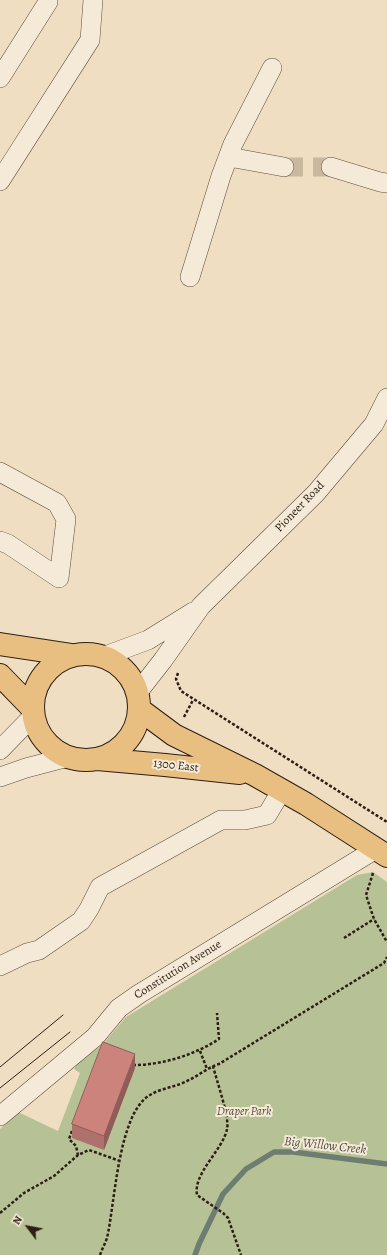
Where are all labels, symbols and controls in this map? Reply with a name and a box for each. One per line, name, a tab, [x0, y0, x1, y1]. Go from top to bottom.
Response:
street label: Pioneer Road	[272, 479, 328, 535]
street label: 1300 East	[153, 756, 199, 776]
street label: Constitution Avenue	[132, 937, 224, 1003]
park label: Draper Park	[217, 1105, 271, 1119]
water label: Big Willow Creek	[283, 1134, 367, 1158]
north arrow	[8, 1207, 48, 1247]
text: N	[9, 1213, 26, 1228]

